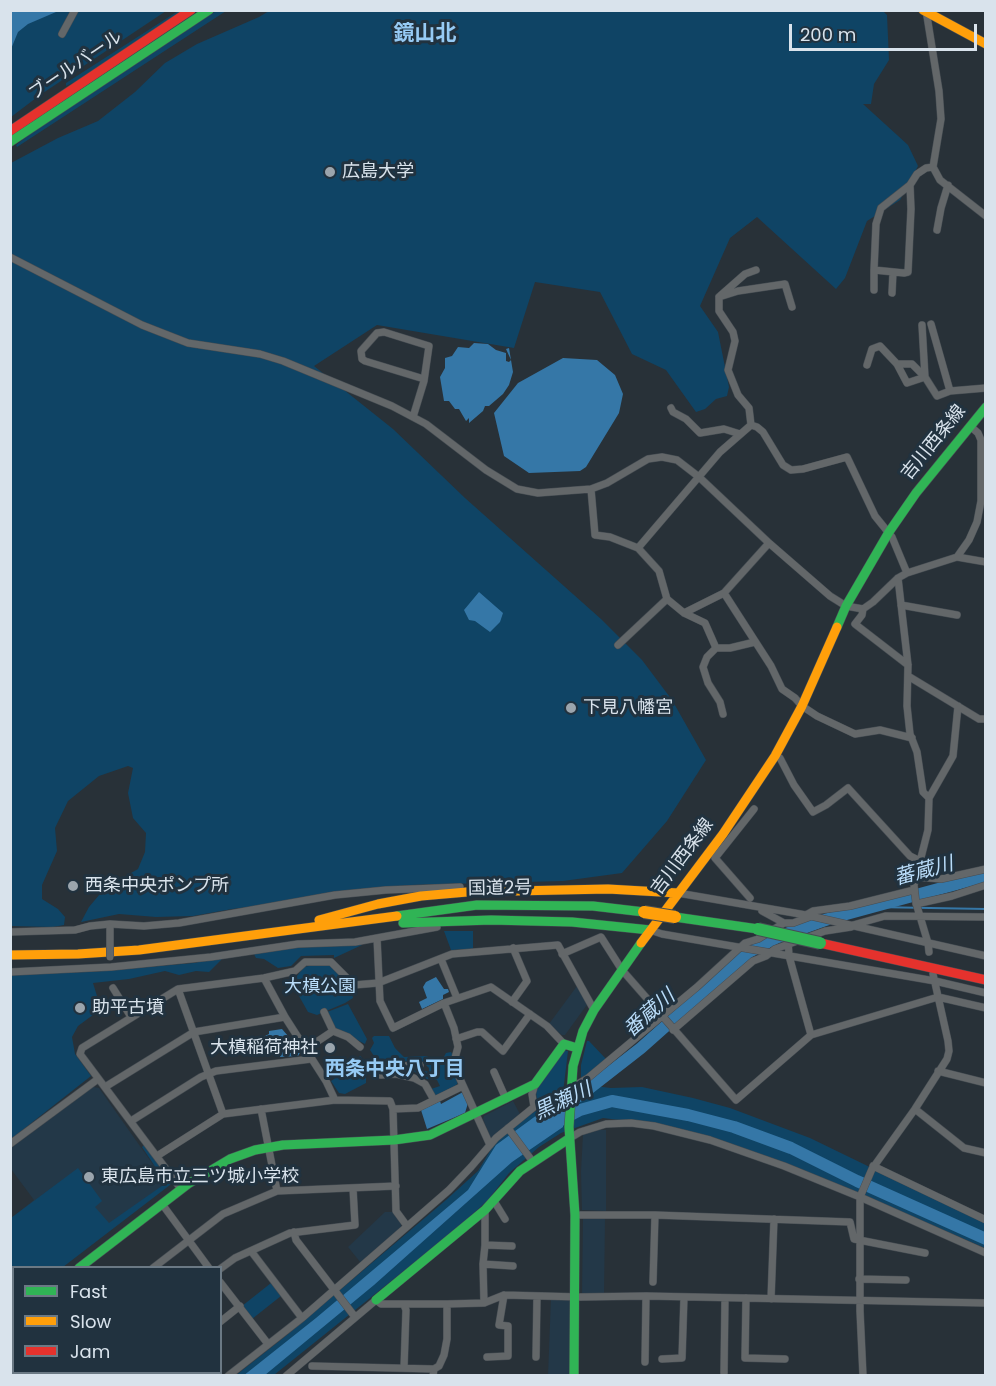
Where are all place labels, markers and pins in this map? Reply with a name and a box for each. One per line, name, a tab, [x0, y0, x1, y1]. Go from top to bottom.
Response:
place label: 広島大学	[342, 161, 414, 183]
marker: 広島大学	[323, 165, 337, 179]
place label: 下見八幡宮	[583, 697, 673, 719]
marker: 下見八幡宮	[564, 701, 578, 715]
place label: 西条中央ポンプ所	[85, 875, 229, 897]
marker: 西条中央ポンプ所	[66, 879, 80, 893]
place label: 助平古墳	[92, 997, 164, 1019]
marker: 助平古墳	[73, 1001, 87, 1015]
place label: 大槙稲荷神社	[210, 1037, 318, 1059]
marker: 大槙稲荷神社	[323, 1041, 337, 1055]
place label: 東広島市立三ツ城小学校	[101, 1166, 299, 1188]
marker: 東広島市立三ツ城小学校	[82, 1170, 96, 1184]

